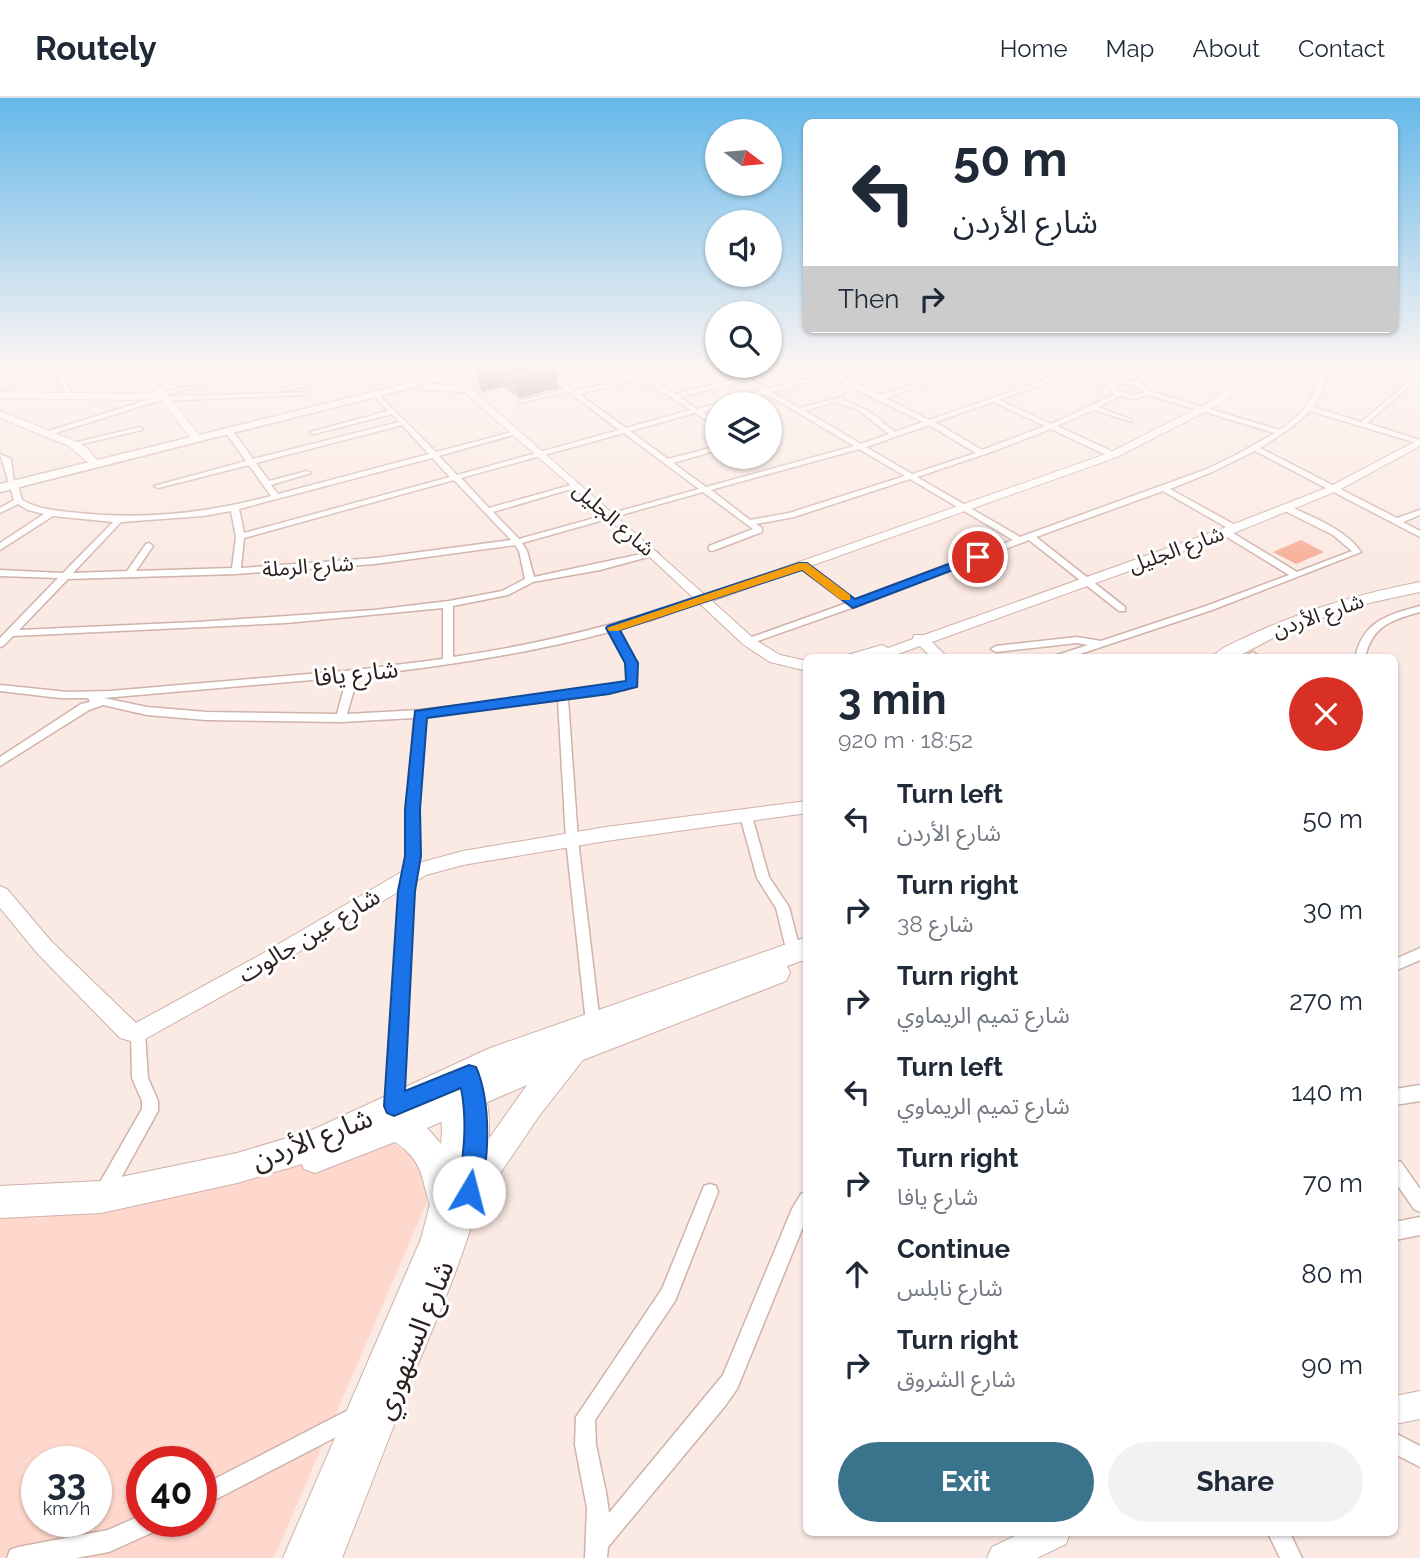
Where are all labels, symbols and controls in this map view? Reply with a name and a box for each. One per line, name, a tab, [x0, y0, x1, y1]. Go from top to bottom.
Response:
text: Routely	[35, 29, 157, 68]
text: Home	[1000, 34, 1068, 63]
text: Map	[1106, 34, 1154, 63]
text: About	[1192, 34, 1260, 63]
text: Contact	[1298, 34, 1385, 63]
north arrow	[705, 119, 782, 196]
map controls	[705, 119, 782, 469]
text: 50 m	[953, 130, 1068, 187]
icon: left	[838, 147, 929, 238]
text: شارع الأردن	[953, 203, 1098, 240]
button: sound	[705, 210, 782, 287]
icon: right	[913, 280, 951, 318]
text: Then	[838, 284, 899, 314]
button: search	[705, 301, 782, 378]
button: layers	[705, 392, 782, 469]
street label: شارع الجليل	[566, 477, 660, 563]
street label: شارع الجليل	[1125, 520, 1228, 581]
pin	[948, 527, 1008, 587]
icon: arrive	[959, 538, 997, 576]
street label: شارع الرملة	[261, 550, 355, 585]
street label: شارع الأردن	[1269, 588, 1368, 645]
street label: شارع يافا	[312, 654, 400, 695]
text: 3 min	[838, 675, 947, 724]
button: close	[1289, 677, 1363, 751]
text: 920 m · 18:52	[838, 726, 973, 753]
text: Turn left	[897, 779, 1003, 809]
icon: left	[838, 800, 876, 838]
text: 50 m	[1302, 804, 1363, 834]
text: شارع الأردن	[897, 819, 1001, 846]
text: Turn right	[897, 870, 1018, 900]
street label: شارع عين جالوت	[233, 881, 387, 991]
icon: right	[838, 891, 876, 929]
text: 30 m	[1303, 895, 1363, 925]
text: شارع 38	[897, 910, 974, 937]
text: Turn right	[897, 961, 1018, 991]
icon: right	[838, 982, 876, 1020]
text: 270 m	[1289, 986, 1363, 1016]
text: شارع تميم الريماوي	[897, 1001, 1070, 1028]
text: Turn left	[897, 1052, 1003, 1082]
icon: left	[838, 1073, 876, 1111]
text: 140 m	[1291, 1077, 1363, 1107]
text: شارع تميم الريماوي	[897, 1092, 1070, 1119]
street label: شارع الأردن	[247, 1101, 378, 1181]
text: Turn right	[897, 1143, 1018, 1173]
position arrow	[432, 1155, 506, 1229]
icon: right	[838, 1164, 876, 1202]
text: 70 m	[1303, 1168, 1363, 1198]
text: شارع يافا	[897, 1183, 978, 1210]
text: Continue	[897, 1234, 1010, 1264]
icon: ahead	[838, 1255, 876, 1293]
street label: شارع السنهوري	[367, 1256, 465, 1426]
text: 80 m	[1301, 1259, 1363, 1289]
text: شارع نابلس	[897, 1274, 1003, 1301]
text: Turn right	[897, 1325, 1018, 1355]
icon: right	[838, 1346, 876, 1384]
text: 90 m	[1301, 1350, 1363, 1380]
text: شارع الشروق	[897, 1365, 1016, 1392]
button: Exit	[838, 1442, 1094, 1522]
button: Share	[1108, 1442, 1363, 1522]
speed limit sign: 40	[126, 1446, 217, 1537]
text: 33	[47, 1462, 86, 1503]
text: km/h	[43, 1498, 90, 1519]

